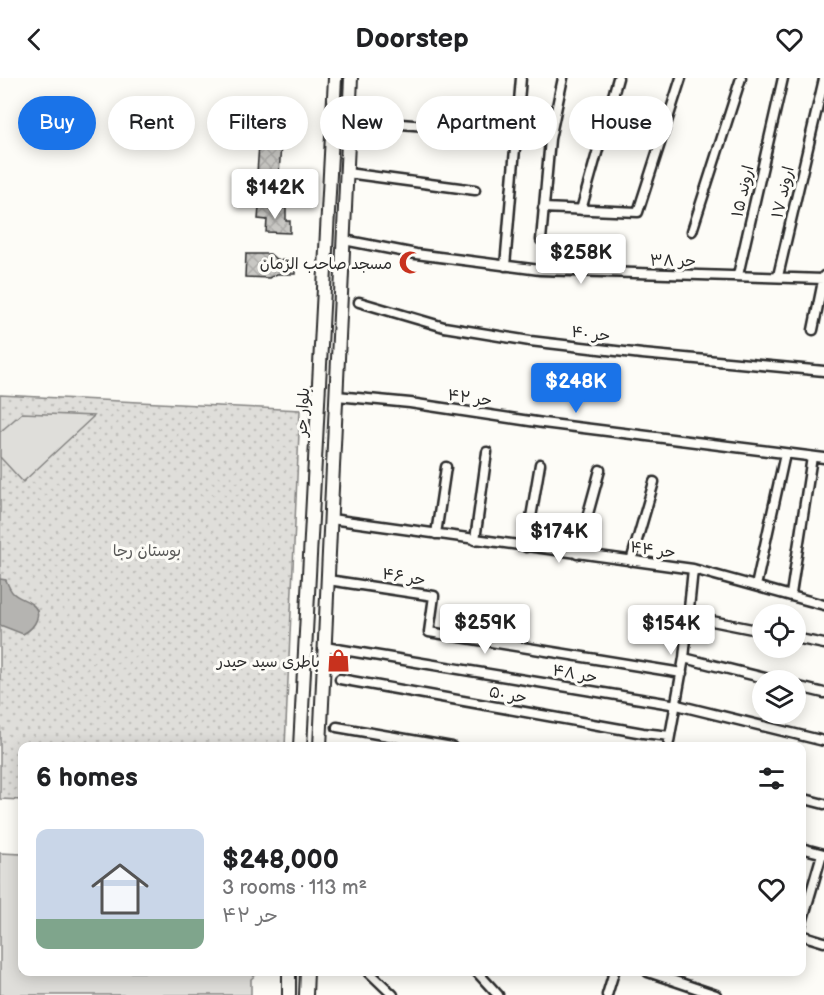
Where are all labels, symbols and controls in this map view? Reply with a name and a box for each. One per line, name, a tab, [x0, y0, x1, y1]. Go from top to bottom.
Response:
icon: back	[18, 23, 51, 56]
text: Doorstep	[355, 23, 469, 55]
icon: heart	[773, 23, 806, 56]
chip: Buy	[18, 96, 96, 150]
chip: Rent	[108, 96, 195, 150]
chip: Filters	[207, 96, 308, 150]
chip: New	[320, 96, 404, 150]
chip: Apartment	[416, 96, 557, 150]
chip: House	[569, 96, 673, 150]
street label: اروند ۱۵	[728, 164, 759, 219]
street label: اروند ۱۷	[768, 165, 799, 220]
pin: $142K	[233, 169, 317, 220]
text: $142K	[246, 176, 304, 200]
pin: $258K	[539, 234, 623, 285]
text: $258K	[550, 241, 612, 265]
mosque icon: مسجد صاحب الزمان	[397, 250, 423, 276]
street label: حر ۳۸	[650, 252, 696, 271]
place label: مسجد صاحب الزمان	[260, 255, 392, 274]
street label: حر ۴۰	[570, 323, 611, 346]
pin: $248K	[534, 363, 618, 414]
text: $248K	[545, 370, 607, 394]
street label: حر ۴۲	[446, 386, 493, 411]
street label: بلوار حر	[293, 387, 314, 439]
pin: $174K	[517, 513, 601, 564]
text: $174K	[530, 520, 588, 544]
street label: حر ۴۴	[629, 538, 677, 563]
park label: بوستان رجا	[113, 542, 181, 561]
street label: حر ۴۶	[381, 565, 427, 590]
pin: $259K	[443, 604, 527, 655]
map controls	[752, 604, 806, 724]
button: locate	[752, 604, 806, 658]
pin: $154K	[629, 605, 713, 656]
text: $259K	[454, 611, 516, 635]
text: $154K	[642, 612, 700, 636]
shop icon: باطری سید حیدر	[325, 648, 351, 674]
place label: باطری سید حیدر	[215, 653, 320, 672]
street label: حر ۴۸	[551, 661, 599, 688]
button: layers	[752, 670, 806, 724]
street label: حر ۵۰	[487, 683, 528, 708]
icon: filters	[755, 762, 788, 795]
text: 6 homes	[36, 763, 138, 794]
text: $248,000	[222, 845, 339, 876]
icon: home	[84, 853, 156, 925]
icon: heart	[755, 873, 788, 906]
text: 3 rooms · 113 m²	[222, 876, 367, 900]
text: حر ۴۲	[222, 904, 278, 928]

